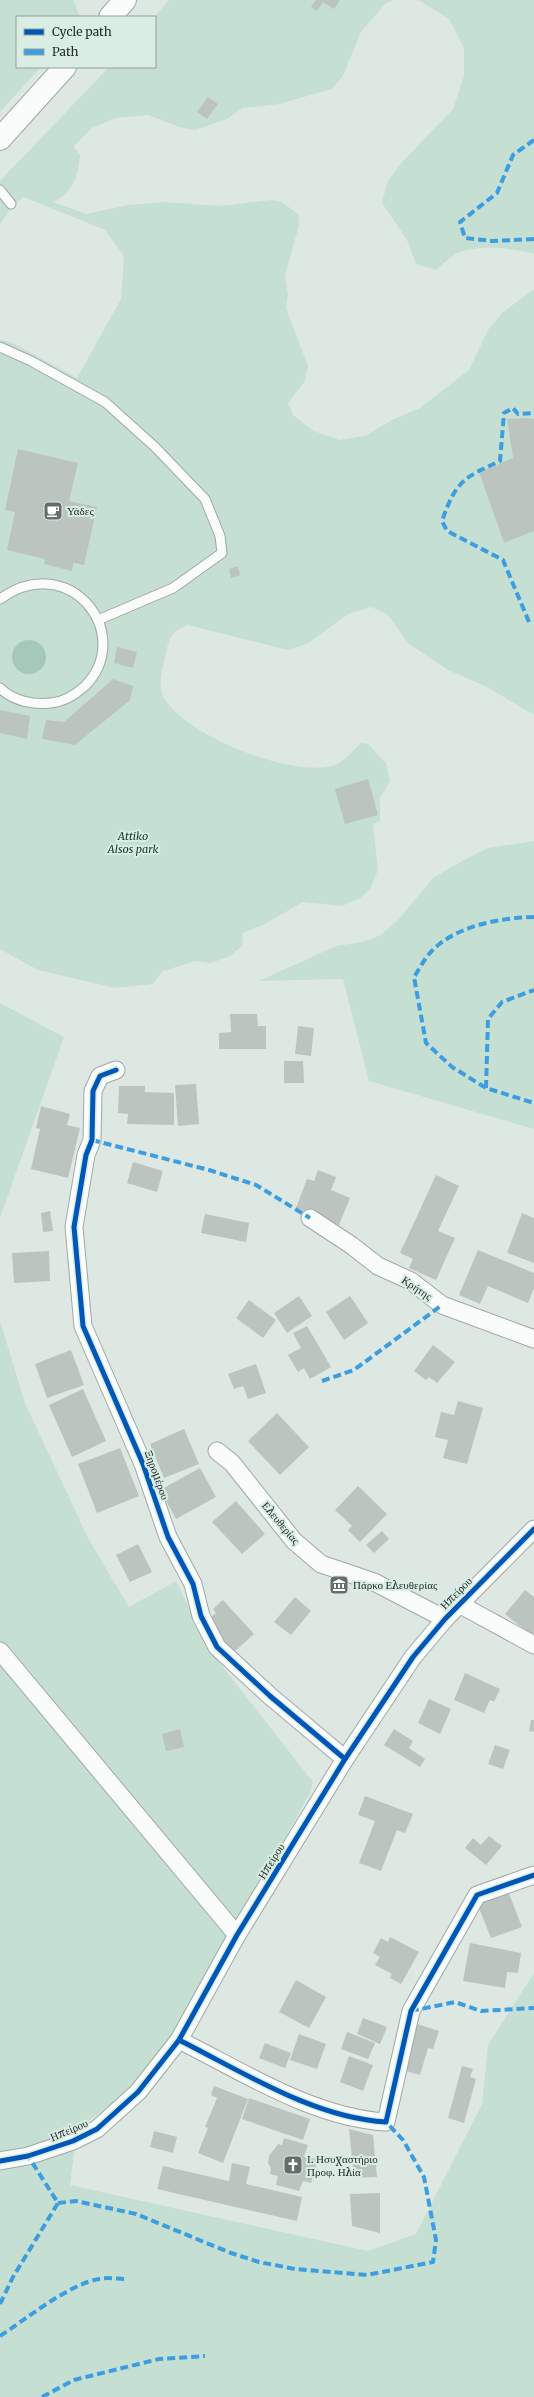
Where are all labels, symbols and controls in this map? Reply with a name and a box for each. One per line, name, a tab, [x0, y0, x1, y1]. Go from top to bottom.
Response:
legend	[16, 16, 156, 68]
text: Cycle path	[52, 24, 112, 39]
text: Path	[52, 44, 78, 59]
cafe icon: Υάδες	[42, 500, 64, 522]
place label: Υάδες	[67, 504, 94, 518]
park label: Attiko Alsos park	[106, 829, 159, 856]
street label: Κρήτης	[399, 1273, 435, 1304]
street label: Ξηρομέρου	[142, 1448, 173, 1502]
street label: Ελευθερίας	[259, 1499, 303, 1548]
street label: Ηπείρου	[437, 1573, 475, 1612]
museum icon: Πάρκο Ελευθερίας	[328, 1574, 350, 1596]
place label: Πάρκο Ελευθερίας	[353, 1578, 438, 1592]
street label: Ηπείρου	[255, 1840, 288, 1882]
street label: Ηπείρου	[48, 2116, 91, 2144]
place label: Ι. Ησυχαστήριο Προφ. Ηλία	[307, 2152, 378, 2179]
church icon: Ι. Ησυχαστήριο Προφ. Ηλία	[282, 2154, 304, 2176]

